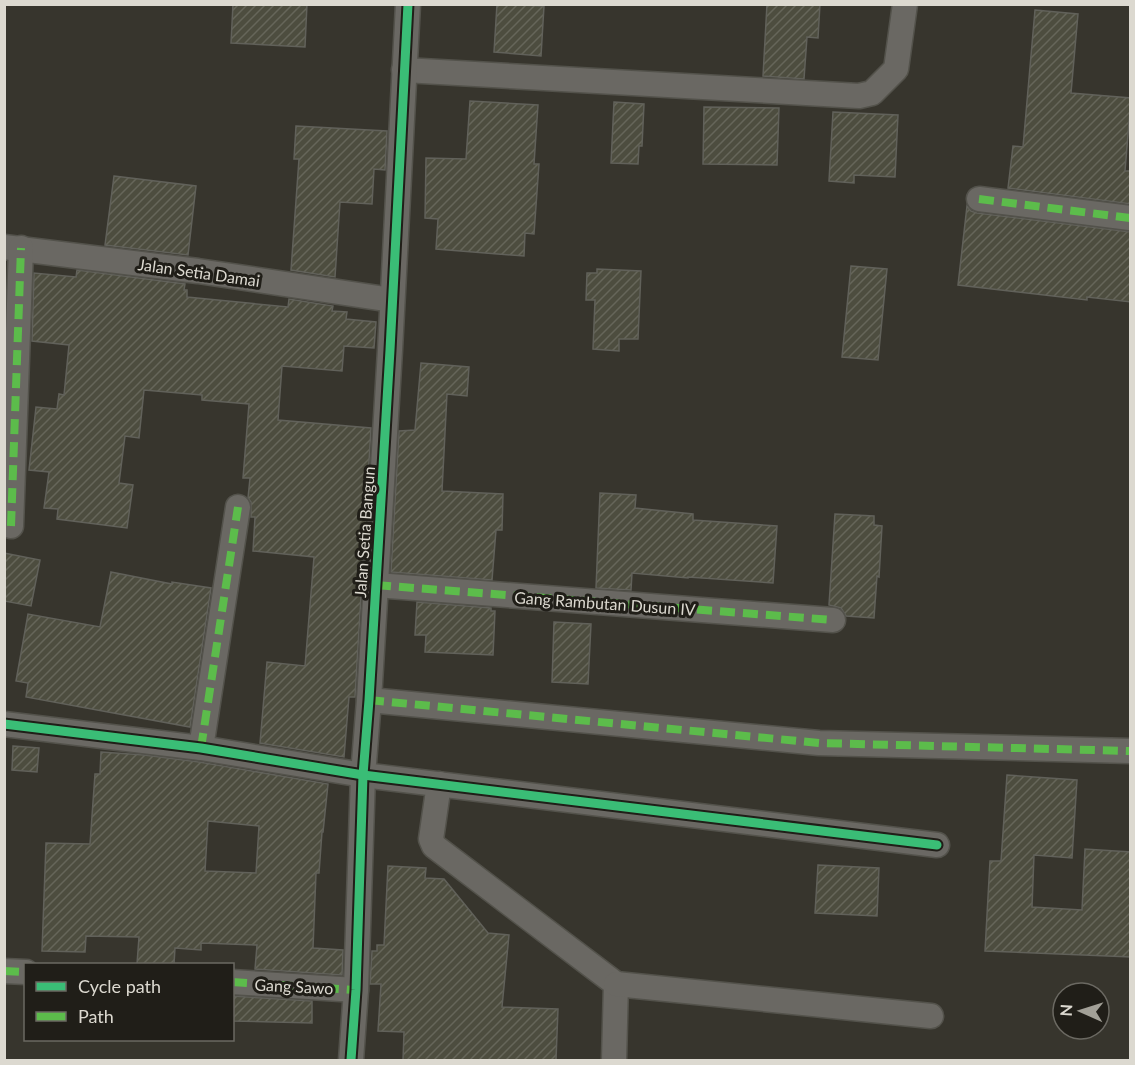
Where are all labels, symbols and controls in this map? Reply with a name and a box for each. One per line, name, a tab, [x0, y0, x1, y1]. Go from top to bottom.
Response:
street label: Jalan Setia Damai	[137, 254, 261, 290]
street label: Jalan Setia Bangun	[350, 466, 378, 598]
street label: Gang Rambutan Dusun IV	[514, 587, 696, 619]
legend	[24, 963, 234, 1041]
street label: Gang Sawo	[254, 974, 334, 998]
text: Cycle path	[78, 975, 161, 997]
north arrow	[1051, 981, 1111, 1041]
text: N	[1056, 1004, 1075, 1017]
text: Path	[78, 1005, 114, 1027]

